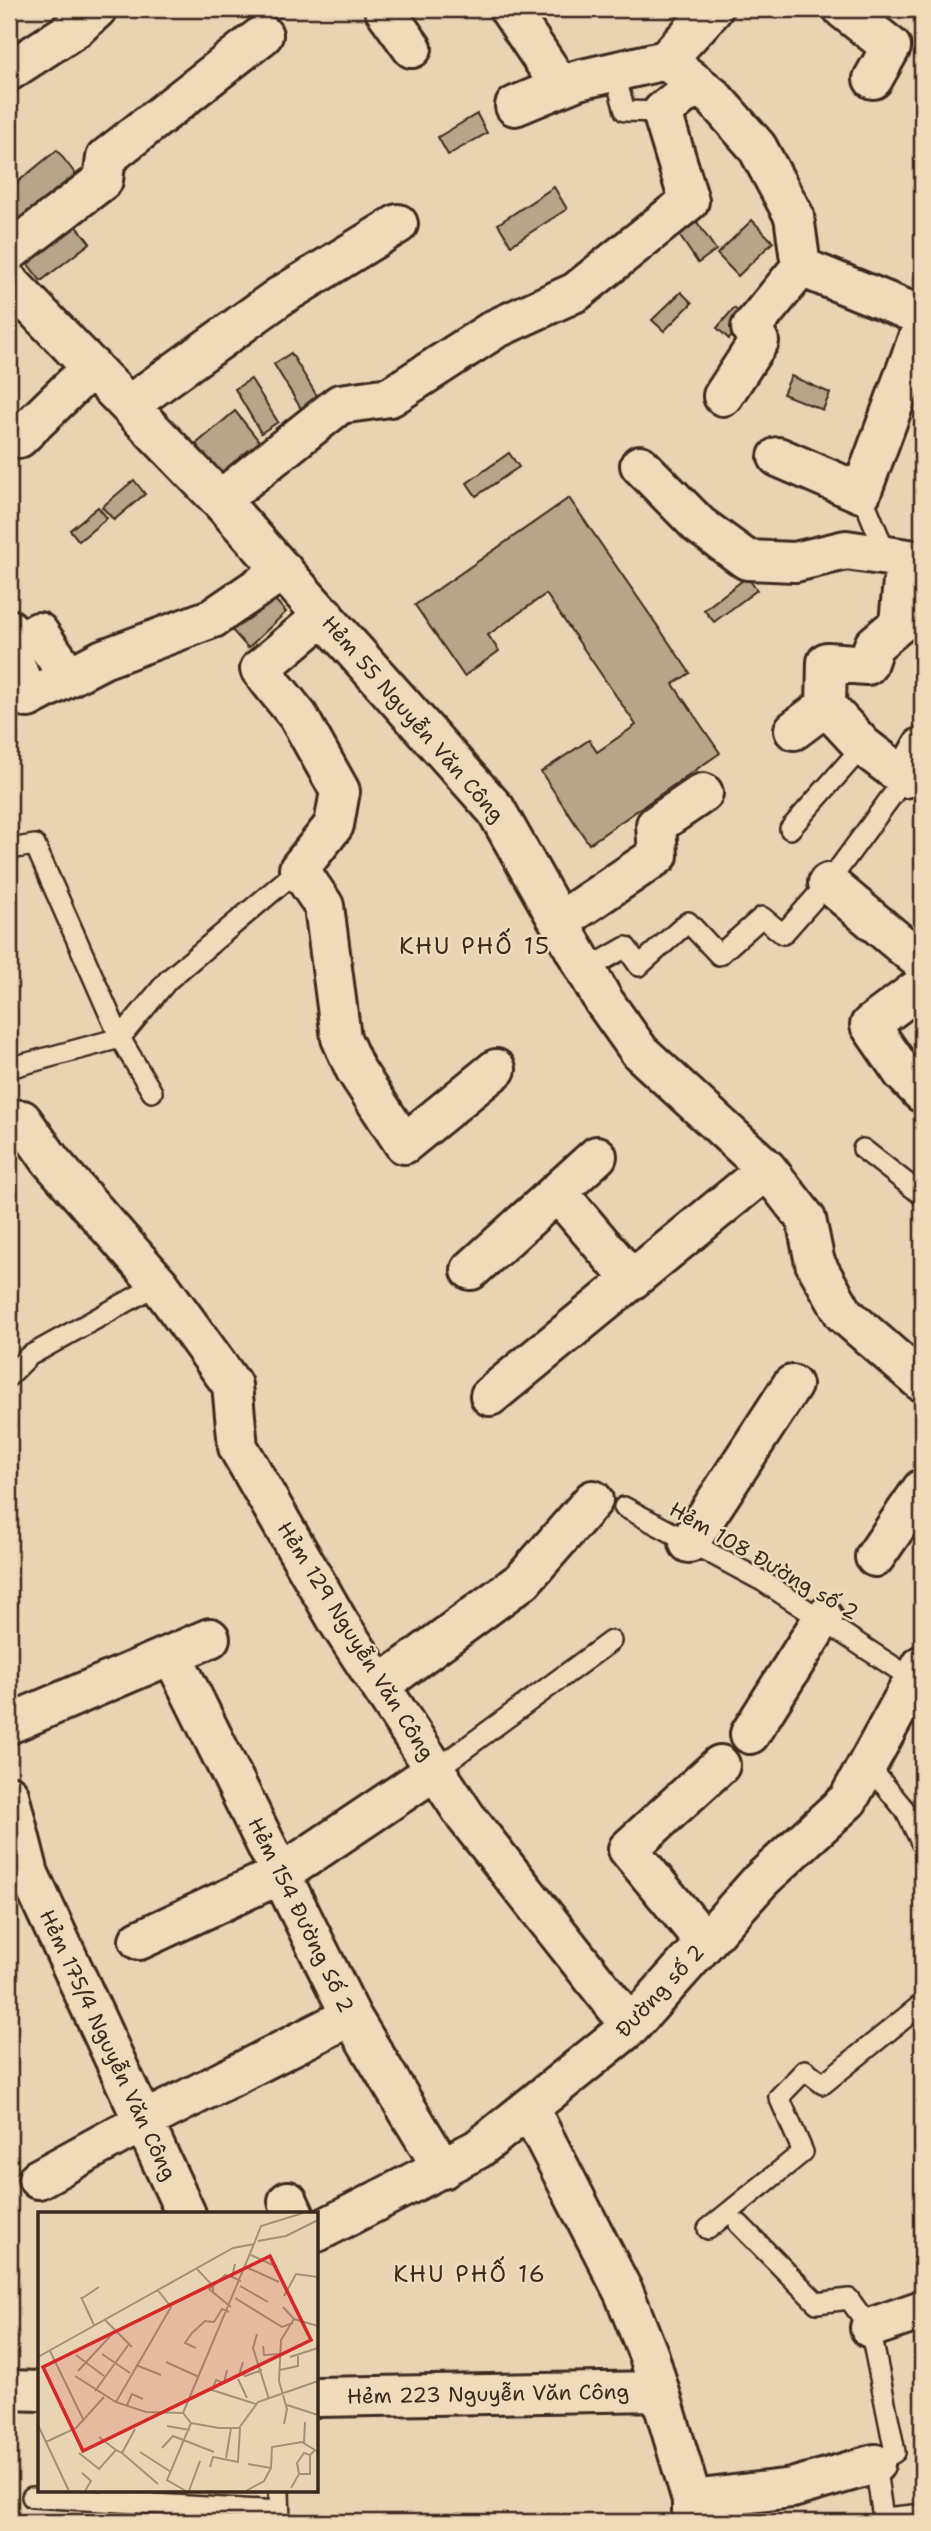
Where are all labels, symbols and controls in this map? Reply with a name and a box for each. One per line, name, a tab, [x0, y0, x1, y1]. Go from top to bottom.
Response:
street label: Hẻm 55 Nguyễn Văn Công	[315, 610, 511, 828]
district label: KHU PHỐ 15	[399, 928, 551, 961]
street label: Hẻm 108 Đường số 2	[664, 1495, 864, 1627]
street label: Hẻm 129 Nguyễn Văn Công	[271, 1516, 441, 1766]
street label: Hẻm 154 Đường Số 2	[242, 1813, 360, 2017]
street label: Hẻm 175/4 Nguyễn Văn Công	[33, 1905, 183, 2185]
street label: Đường số 2	[610, 1938, 710, 2044]
inset map	[38, 2212, 318, 2492]
district label: KHU PHỐ 16	[393, 2256, 547, 2289]
street label: Hẻm 223 Nguyễn Văn Công	[347, 2378, 629, 2410]

